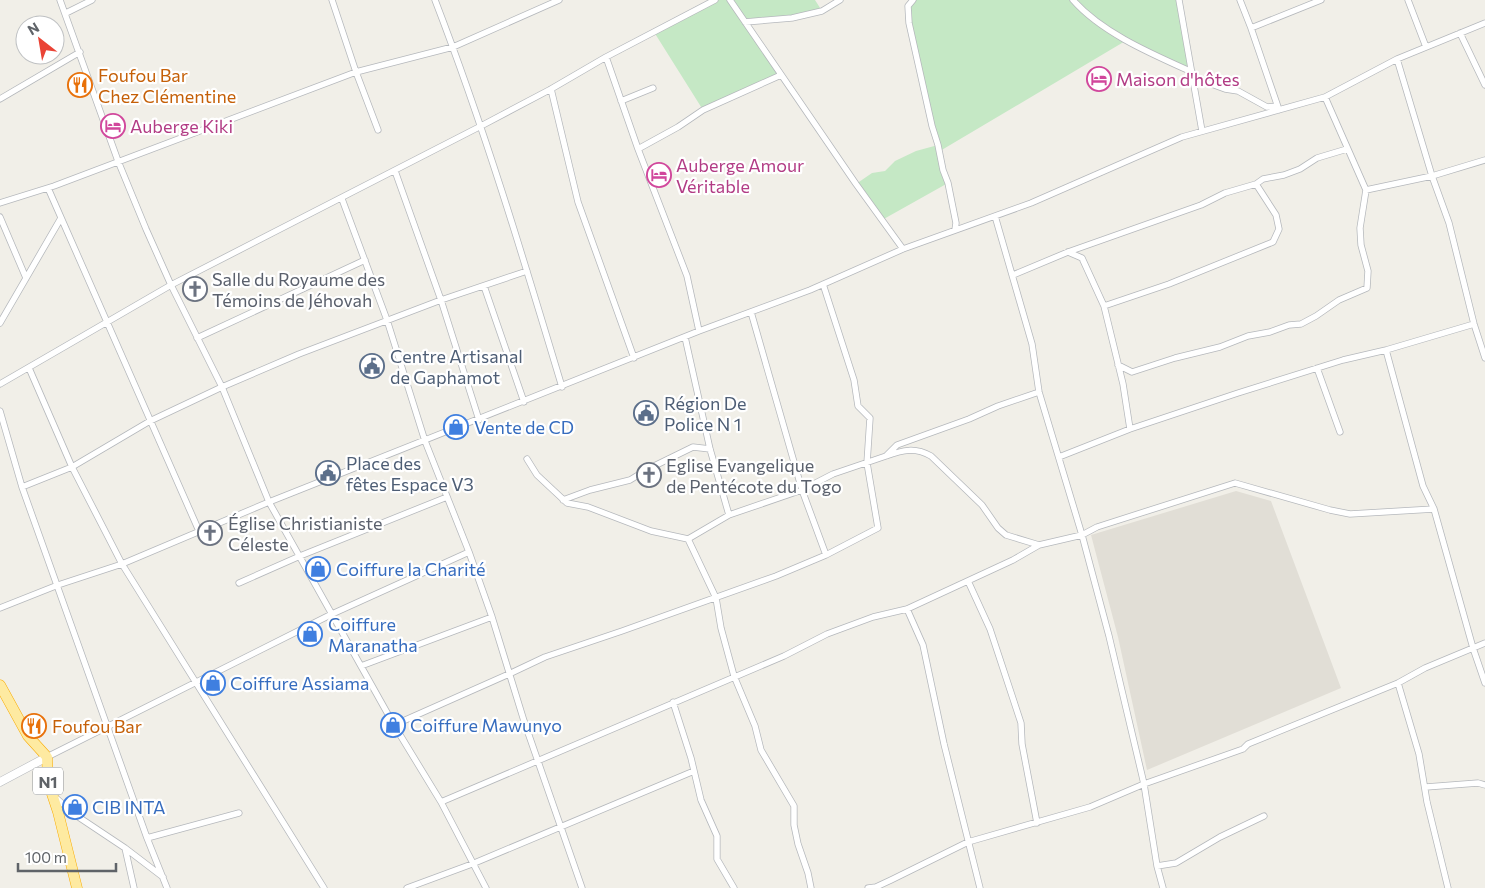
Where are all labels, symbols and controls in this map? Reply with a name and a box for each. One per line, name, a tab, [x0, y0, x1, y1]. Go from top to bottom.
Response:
north arrow	[15, 15, 65, 65]
text: N	[24, 18, 42, 38]
place label: Foufou Bar Chez Clémentine	[98, 64, 236, 107]
hotel icon: Maison d'hôtes	[1086, 66, 1112, 92]
place label: Maison d'hôtes	[1116, 68, 1240, 90]
restaurant icon: Foufou Bar Chez Clémentine	[67, 72, 93, 98]
hotel icon: Auberge Kiki	[100, 113, 126, 139]
place label: Auberge Kiki	[130, 115, 233, 137]
place label: Auberge Amour Véritable	[676, 154, 804, 197]
hotel icon: Auberge Amour Véritable	[646, 162, 672, 188]
place label: Salle du Royaume des Témoins de Jéhovah	[212, 268, 385, 311]
church icon: Salle du Royaume des Témoins de Jéhovah	[182, 276, 208, 302]
place label: Centre Artisanal de Gaphamot	[390, 345, 523, 388]
public building icon: Centre Artisanal de Gaphamot	[359, 353, 385, 379]
place label: Région De Police N 1	[664, 392, 747, 435]
public building icon: Région De Police N 1	[633, 400, 659, 426]
shop icon: Vente de CD	[443, 414, 469, 440]
place label: Vente de CD	[474, 416, 574, 438]
place label: Place des fêtes Espace V3	[346, 452, 474, 495]
place label: Eglise Evangelique de Pentécote du Togo	[666, 454, 842, 497]
public building icon: Place des fêtes Espace V3	[315, 460, 341, 486]
church icon: Eglise Evangelique de Pentécote du Togo	[636, 462, 662, 488]
place label: Église Christianiste Céleste	[228, 512, 383, 555]
church icon: Église Christianiste Céleste	[197, 520, 223, 546]
shop icon: Coiffure la Charité	[305, 556, 331, 582]
place label: Coiffure la Charité	[336, 558, 485, 580]
place label: Coiffure Maranatha	[328, 613, 418, 656]
shop icon: Coiffure Maranatha	[297, 621, 323, 647]
shop icon: Coiffure Assiama	[200, 670, 226, 696]
place label: Coiffure Assiama	[230, 672, 369, 694]
shop icon: Coiffure Mawunyo	[380, 712, 406, 738]
restaurant icon: Foufou Bar	[21, 713, 47, 739]
place label: Coiffure Mawunyo	[410, 714, 562, 736]
place label: Foufou Bar	[52, 715, 142, 737]
road number: N1	[33, 768, 63, 794]
shop icon: CIB INTA	[62, 794, 88, 820]
place label: CIB INTA	[92, 796, 165, 818]
scale bar	[18, 840, 115, 872]
text: 100 m	[25, 848, 67, 866]

